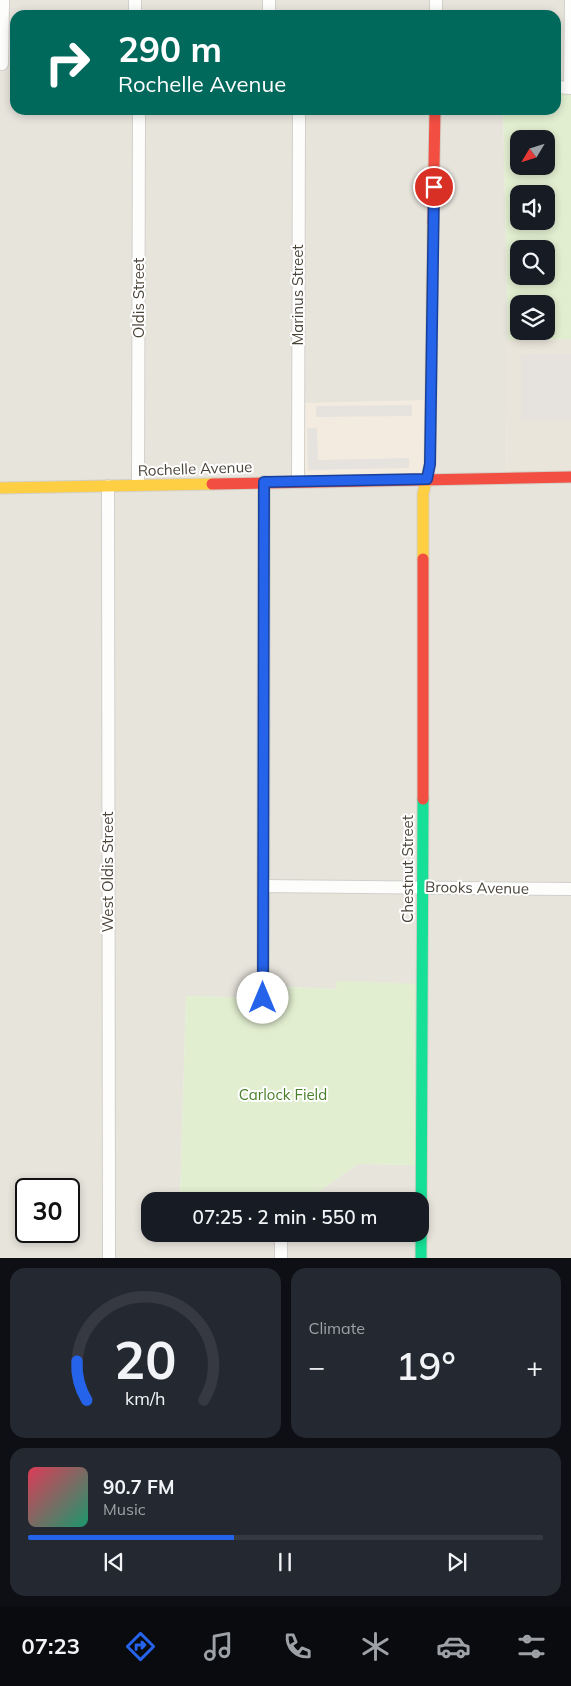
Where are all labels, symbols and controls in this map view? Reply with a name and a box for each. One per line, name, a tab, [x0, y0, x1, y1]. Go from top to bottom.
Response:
text: 290 m	[118, 27, 222, 71]
icon: right	[35, 30, 100, 95]
text: Rochelle Avenue	[118, 70, 286, 98]
north arrow	[510, 130, 555, 175]
map controls	[510, 130, 555, 340]
pin	[413, 166, 455, 208]
icon: arrive	[420, 173, 448, 201]
button: sound	[510, 185, 555, 230]
button: search	[510, 240, 555, 285]
street label: Marinus Street	[288, 244, 307, 346]
street label: Oldis Street	[129, 258, 148, 338]
button: layers	[510, 295, 555, 340]
street label: Rochelle Avenue	[137, 457, 253, 480]
street label: West Oldis Street	[98, 811, 117, 933]
street label: Chestnut Street	[398, 815, 417, 923]
street label: Brooks Avenue	[425, 877, 529, 898]
position arrow	[236, 971, 288, 1023]
park label: Carlock Field	[239, 1085, 327, 1104]
speed limit sign: 30	[15, 1178, 80, 1243]
text: 07:25 · 2 min · 550 m	[192, 1205, 378, 1229]
text: Climate	[309, 1318, 365, 1338]
text: 20	[114, 1327, 176, 1392]
text: 19°	[396, 1342, 456, 1390]
text: −	[309, 1349, 325, 1384]
text: +	[526, 1349, 543, 1384]
text: km/h	[125, 1387, 165, 1409]
text: 90.7 FM	[103, 1475, 175, 1499]
text: Music	[103, 1499, 146, 1519]
icon: previous	[100, 1548, 128, 1576]
icon: pause	[271, 1548, 299, 1576]
icon: next	[443, 1548, 471, 1576]
icon: directions	[123, 1629, 158, 1664]
icon: music	[201, 1629, 236, 1664]
icon: phone	[280, 1629, 315, 1664]
icon: climate	[358, 1629, 393, 1664]
icon: car	[436, 1629, 471, 1664]
icon: filters	[514, 1629, 549, 1664]
text: 07:23	[22, 1632, 80, 1660]

